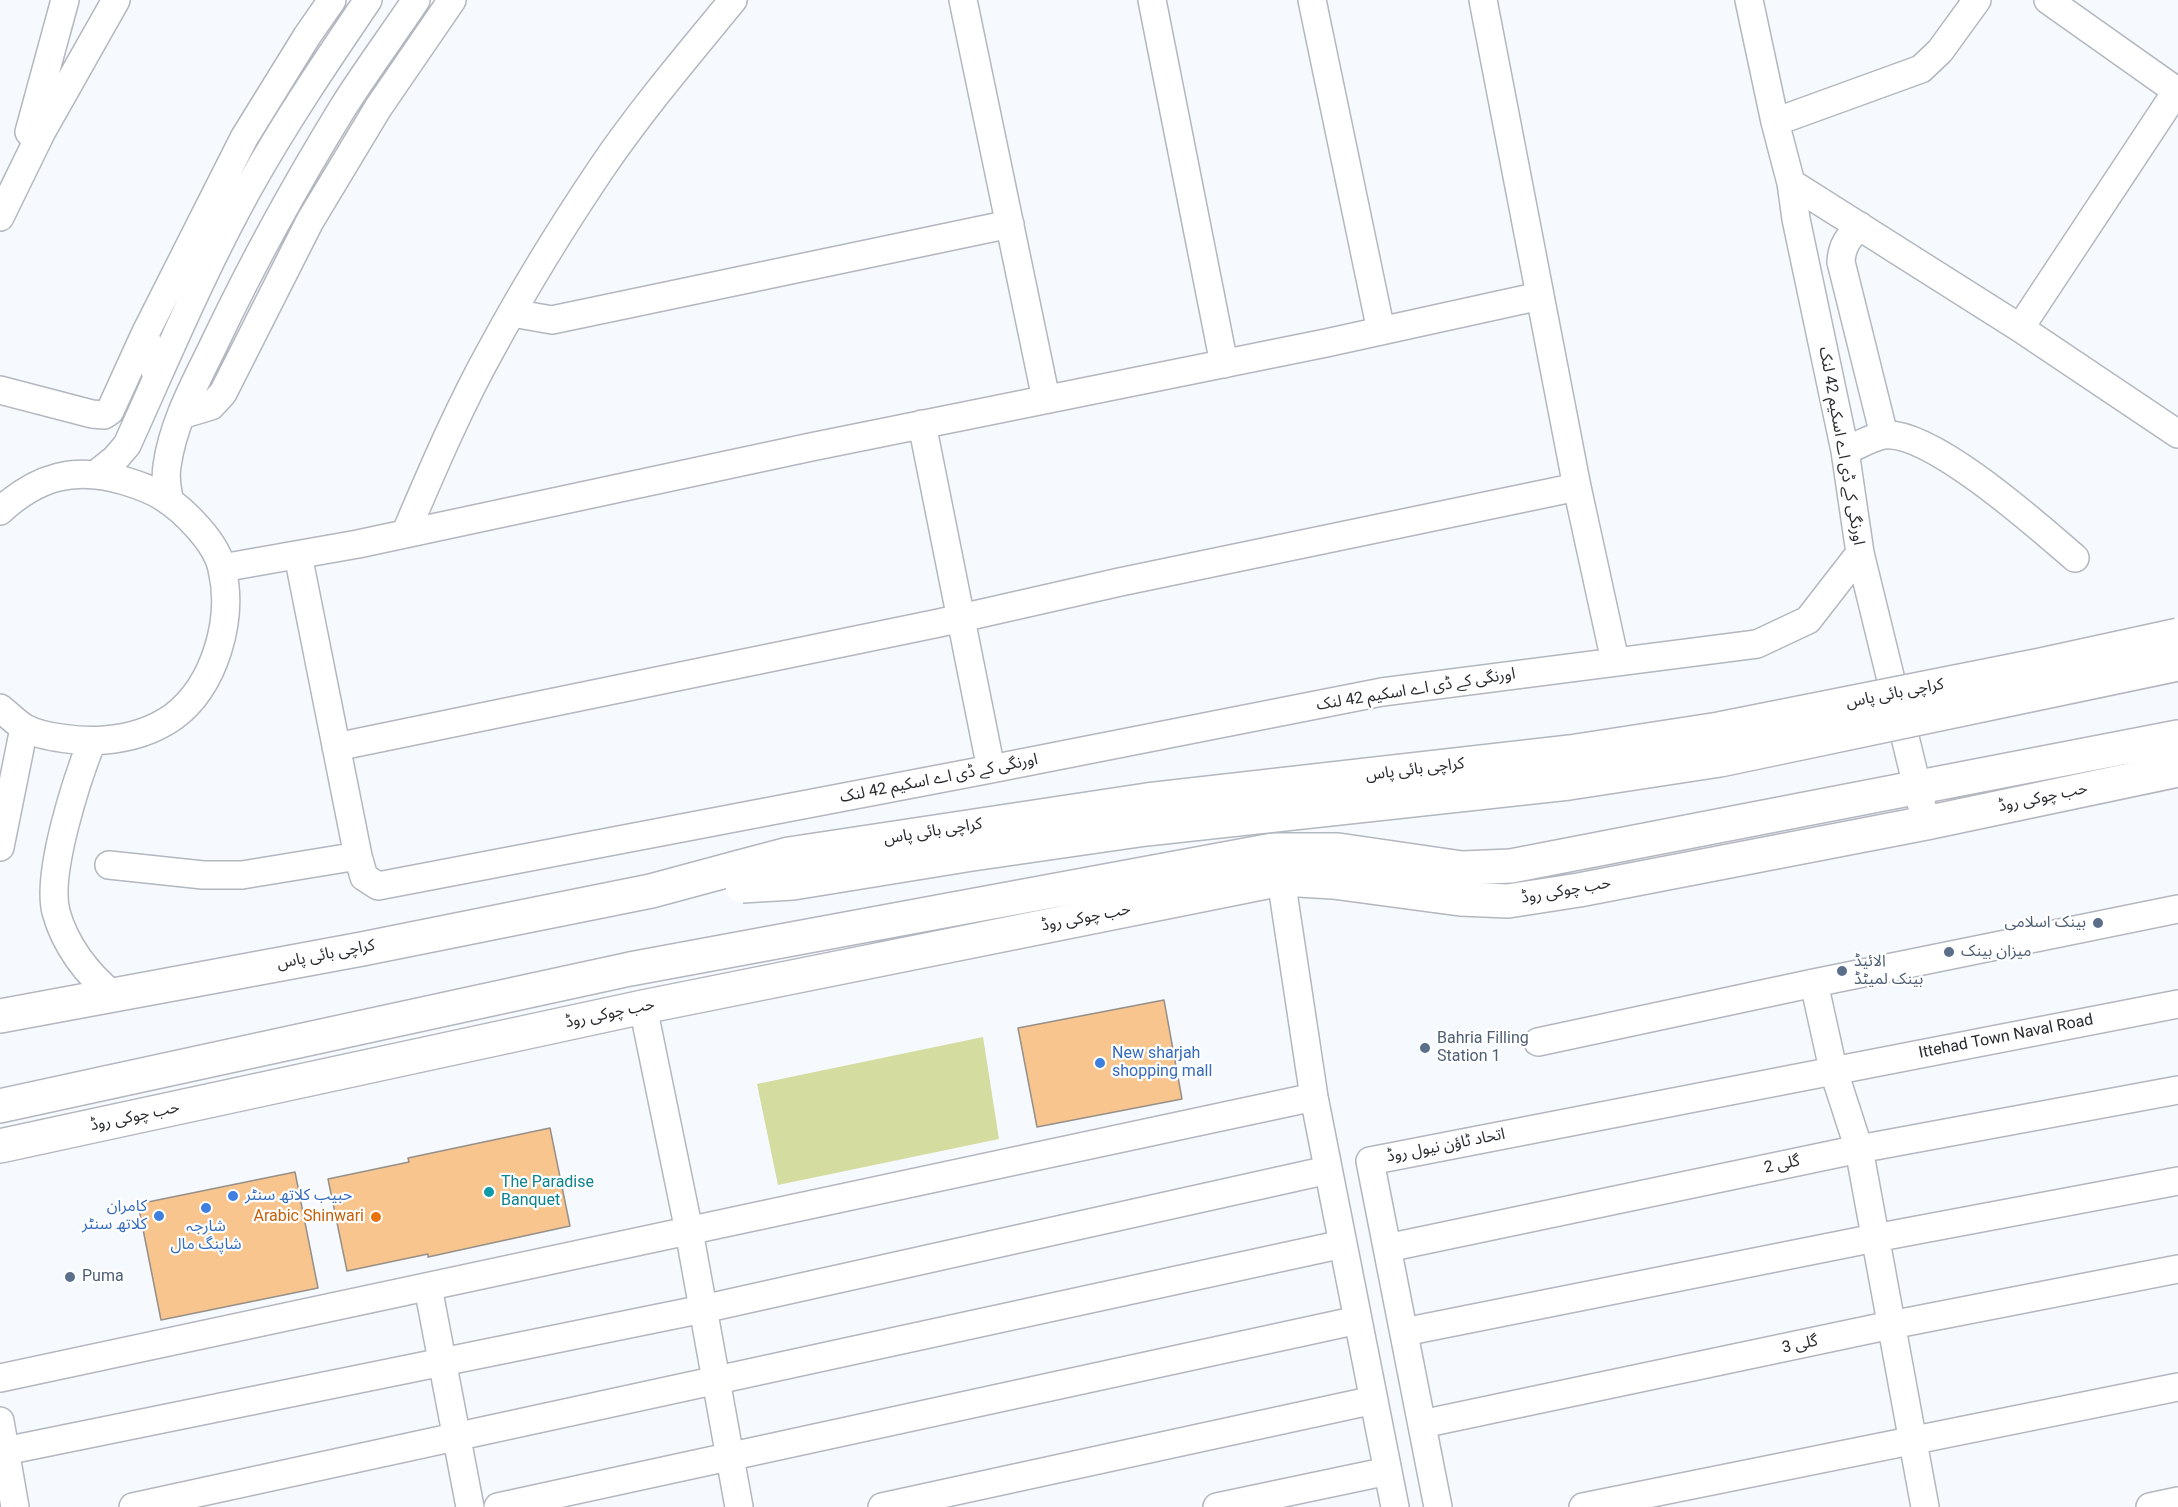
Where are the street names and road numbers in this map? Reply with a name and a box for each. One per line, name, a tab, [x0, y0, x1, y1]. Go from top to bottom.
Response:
street label: اورنگی کے ڈی اے اسکیم 42 لنک	[1814, 345, 1868, 547]
street label: اورنگی کے ڈی اے اسکیم 42 لنک	[1315, 665, 1517, 715]
street label: کراچی بائی پاس	[1844, 675, 1946, 713]
street label: اورنگی کے ڈی اے اسکیم 42 لنک	[838, 750, 1040, 808]
street label: کراچی بائی پاس	[1365, 754, 1465, 786]
street label: حب چوکی روڈ	[1997, 779, 2089, 817]
street label: کراچی بائی پاس	[882, 815, 984, 849]
street label: حب چوکی روڈ	[1520, 874, 1612, 908]
street label: حب چوکی روڈ	[1040, 900, 1132, 936]
street label: کراچی بائی پاس	[275, 936, 377, 974]
street label: حب چوکی روڈ	[564, 995, 656, 1033]
street label: Ittehad Town Naval Road	[1917, 1011, 2095, 1063]
street label: حب چوکی روڈ	[89, 1098, 181, 1136]
street label: اتحاد ٹاؤن نیول روڈ	[1385, 1125, 1507, 1167]
street label: گلی 2	[1762, 1152, 1802, 1178]
street label: گلی 3	[1780, 1332, 1820, 1358]

